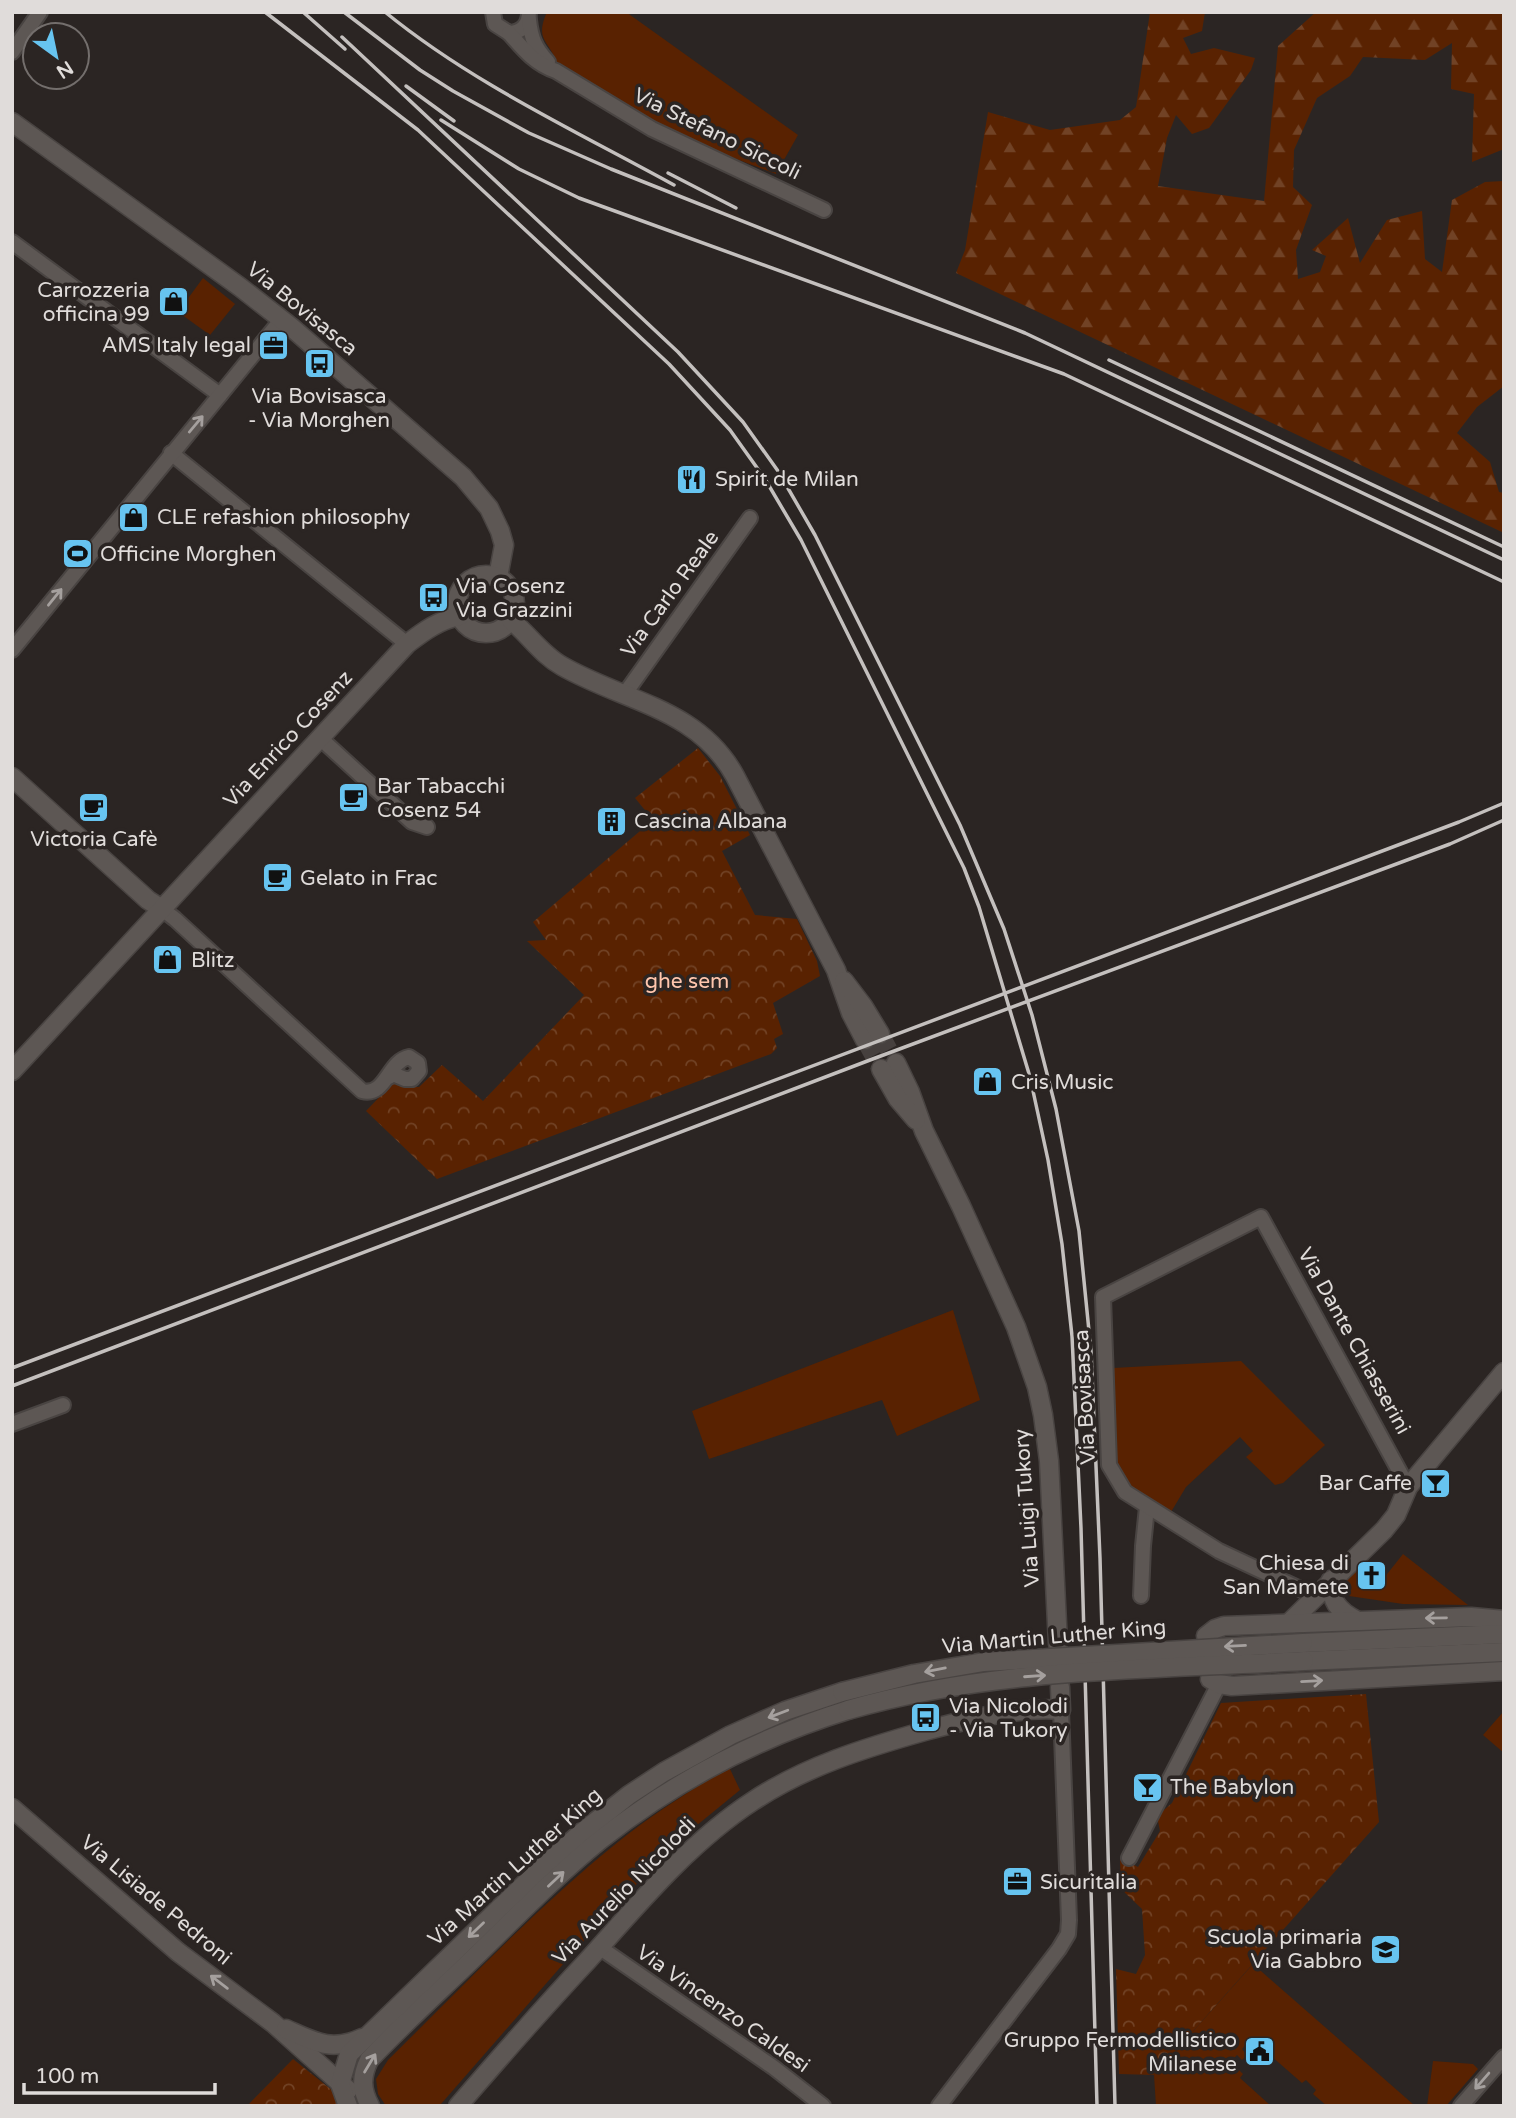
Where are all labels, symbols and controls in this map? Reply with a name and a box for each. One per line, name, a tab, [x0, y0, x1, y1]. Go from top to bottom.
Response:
north arrow	[21, 21, 91, 91]
text: N	[52, 56, 77, 83]
street label: Via Stefano Siccoli	[629, 83, 805, 185]
street label: Via Bovisasca	[242, 257, 362, 361]
place label: Carrozzeria officina 99	[37, 278, 150, 327]
shop icon: Carrozzeria officina 99	[156, 285, 190, 319]
office icon: AMS Italy legal	[257, 328, 291, 362]
place label: AMS Italy legal	[102, 333, 251, 358]
bus stop icon: Via Bovisasca - Via Morghen	[302, 347, 336, 381]
place label: Via Bovisasca - Via Morghen	[248, 384, 390, 433]
one-way arrow	[188, 415, 203, 433]
restaurant icon: Spirit de Milan	[675, 462, 709, 496]
place label: Spirit de Milan	[715, 467, 859, 492]
shop icon: CLE refashion philosophy	[117, 500, 151, 534]
place label: CLE refashion philosophy	[157, 505, 410, 530]
street label: Via Carlo Reale	[616, 526, 724, 662]
sports icon: Officine Morghen	[60, 537, 94, 571]
place label: Officine Morghen	[100, 542, 276, 567]
place label: Via Cosenz Via Grazzini	[456, 574, 573, 623]
bus stop icon: Via Cosenz Via Grazzini	[416, 581, 450, 615]
one-way arrow	[47, 588, 63, 606]
street label: Via Enrico Cosenz	[218, 665, 358, 813]
place label: Bar Tabacchi Cosenz 54	[377, 774, 505, 823]
cafe icon: Bar Tabacchi Cosenz 54	[337, 781, 371, 815]
cafe icon: Victoria Cafè	[77, 790, 111, 824]
building icon: Cascina Albana	[594, 804, 628, 838]
place label: Cascina Albana	[634, 809, 787, 834]
place label: Victoria Cafè	[30, 827, 158, 852]
cafe icon: Gelato in Frac	[260, 861, 294, 895]
place label: Gelato in Frac	[300, 866, 437, 891]
shop icon: Blitz	[151, 943, 185, 977]
place label: Blitz	[191, 948, 234, 973]
park label: ghe sem	[645, 969, 729, 994]
shop icon: Cris Music	[971, 1065, 1005, 1099]
place label: Cris Music	[1011, 1070, 1114, 1095]
street label: Via Dante Chiasserini	[1292, 1243, 1416, 1439]
street label: Via Bovisasca	[1069, 1329, 1101, 1465]
street label: Via Luigi Tukory	[1009, 1428, 1045, 1588]
bar icon: Bar Caffe	[1418, 1466, 1452, 1500]
place label: Bar Caffe	[1318, 1471, 1412, 1496]
place label: Chiesa di San Mamete	[1223, 1551, 1349, 1600]
church icon: Chiesa di San Mamete	[1355, 1558, 1389, 1592]
one-way arrow	[1425, 1611, 1448, 1625]
street label: Via Martin Luther King	[941, 1615, 1167, 1659]
one-way arrow	[1224, 1640, 1247, 1653]
one-way arrow	[924, 1663, 947, 1677]
one-way arrow	[1023, 1669, 1046, 1682]
one-way arrow	[1300, 1675, 1323, 1688]
place label: Via Nicolodi - Via Tukory	[949, 1694, 1068, 1743]
bus stop icon: Via Nicolodi - Via Tukory	[909, 1701, 943, 1735]
one-way arrow	[767, 1709, 789, 1722]
bar icon: The Babylon	[1130, 1770, 1164, 1804]
place label: The Babylon	[1170, 1775, 1294, 1800]
street label: Via Martin Luther King	[423, 1782, 607, 1952]
street label: Via Aurelio Nicolodi	[547, 1812, 701, 1970]
street label: Via Lisiade Pedroni	[75, 1830, 237, 1970]
office icon: Sicuritalia	[1000, 1865, 1034, 1899]
place label: Sicuritalia	[1040, 1870, 1137, 1895]
one-way arrow	[547, 1871, 564, 1888]
one-way arrow	[467, 1922, 484, 1939]
place label: Scuola primaria Via Gabbro	[1207, 1925, 1362, 1974]
school or university icon: Scuola primaria Via Gabbro	[1368, 1932, 1402, 1966]
street label: Via Vincenzo Caldesi	[632, 1940, 814, 2078]
one-way arrow	[210, 1975, 228, 1990]
place label: Gruppo Fermodellistico Milanese	[1004, 2028, 1237, 2077]
public building icon: Gruppo Fermodellistico Milanese	[1243, 2035, 1277, 2069]
scale bar	[24, 2052, 215, 2096]
one-way arrow	[363, 2053, 377, 2073]
text: 100 m	[35, 2064, 99, 2089]
one-way arrow	[1474, 2072, 1490, 2090]

